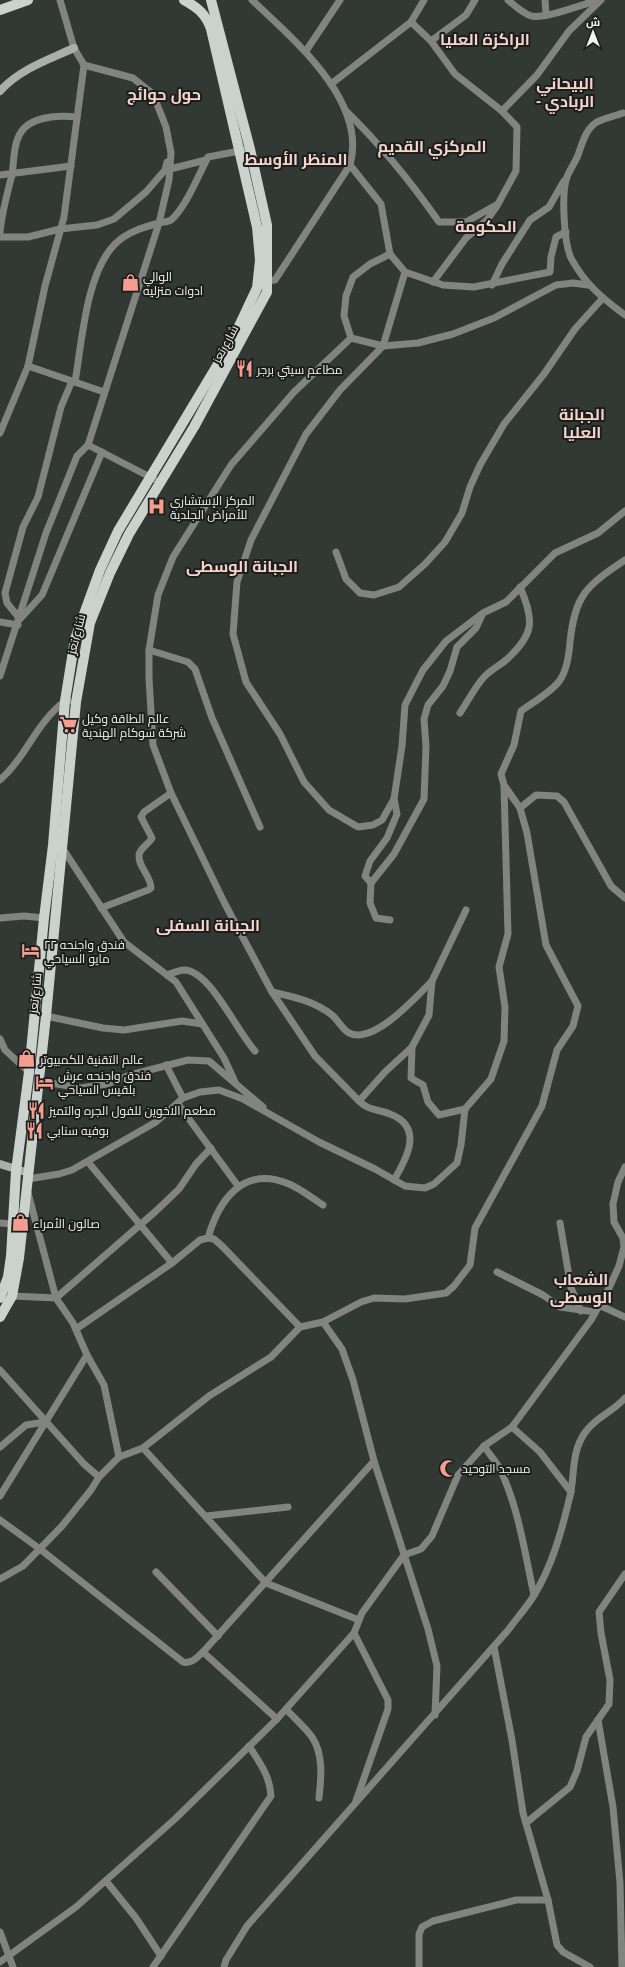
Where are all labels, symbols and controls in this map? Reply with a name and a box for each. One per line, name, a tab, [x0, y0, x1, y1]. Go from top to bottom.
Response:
north arrow	[573, 12, 613, 52]
text: ش	[586, 15, 600, 29]
district label: الراكزة العليا	[440, 29, 530, 49]
district label: البيحاني - الربادي	[536, 73, 594, 114]
district label: حول حوائج	[127, 84, 201, 105]
district label: المركزي القديم	[377, 136, 487, 159]
district label: المنظر الأوسط	[245, 149, 347, 169]
district label: الحكومة	[455, 216, 517, 236]
place label: الوالي ادوات منزليه	[143, 269, 203, 298]
shop icon: الوالي ادوات منزليه	[120, 273, 140, 293]
street label: شارع تعز	[208, 322, 242, 367]
restaurant icon: مطاعم سيتي برجر	[234, 359, 254, 379]
place label: مطاعم سيتي برجر	[256, 362, 343, 380]
district label: الجبانة العليا	[559, 404, 605, 442]
place label: المركز الإستشاري للأمراض الجلدية	[170, 493, 255, 522]
hospital icon: المركز الإستشاري للأمراض الجلدية	[147, 497, 167, 517]
district label: الجبانة الوسطى	[186, 556, 298, 576]
street label: شارع تعز	[64, 612, 89, 657]
place label: عالم الطاقة وكيل شركة سوكام الهندية	[82, 711, 186, 741]
supermarket icon: عالم الطاقة وكيل شركة سوكام الهندية	[59, 715, 79, 735]
district label: الجبانة السفلى	[156, 915, 260, 935]
place label: فندق واجنحه ٢٢ مايو السياحي	[44, 937, 125, 969]
hotel icon: فندق واجنحه ٢٢ مايو السياحي	[21, 941, 41, 961]
street label: شارع تعز	[25, 972, 46, 1015]
shop icon: عالم التقنية للكمبيوتر	[17, 1049, 37, 1069]
place label: عالم التقنية للكمبيوتر	[39, 1052, 144, 1068]
place label: فندق واجنحه عرش بلقيس السياحي	[58, 1068, 151, 1100]
hotel icon: فندق واجنحه عرش بلقيس السياحي	[35, 1072, 55, 1092]
restaurant icon: مطعم الاخوين للفول الجره والتميز	[26, 1100, 46, 1120]
place label: مطعم الاخوين للفول الجره والتميز	[48, 1103, 216, 1119]
restaurant icon: بوفيه سنابي	[24, 1120, 44, 1140]
place label: بوفيه سنابي	[47, 1123, 109, 1141]
shop icon: صالون الأمراء	[10, 1213, 30, 1233]
place label: صالون الأمراء	[33, 1216, 100, 1231]
district label: الشعاب الوسطى	[550, 1269, 612, 1307]
mosque icon: مسجد التوحيد	[439, 1458, 459, 1478]
place label: مسجد التوحيد	[462, 1461, 531, 1476]

